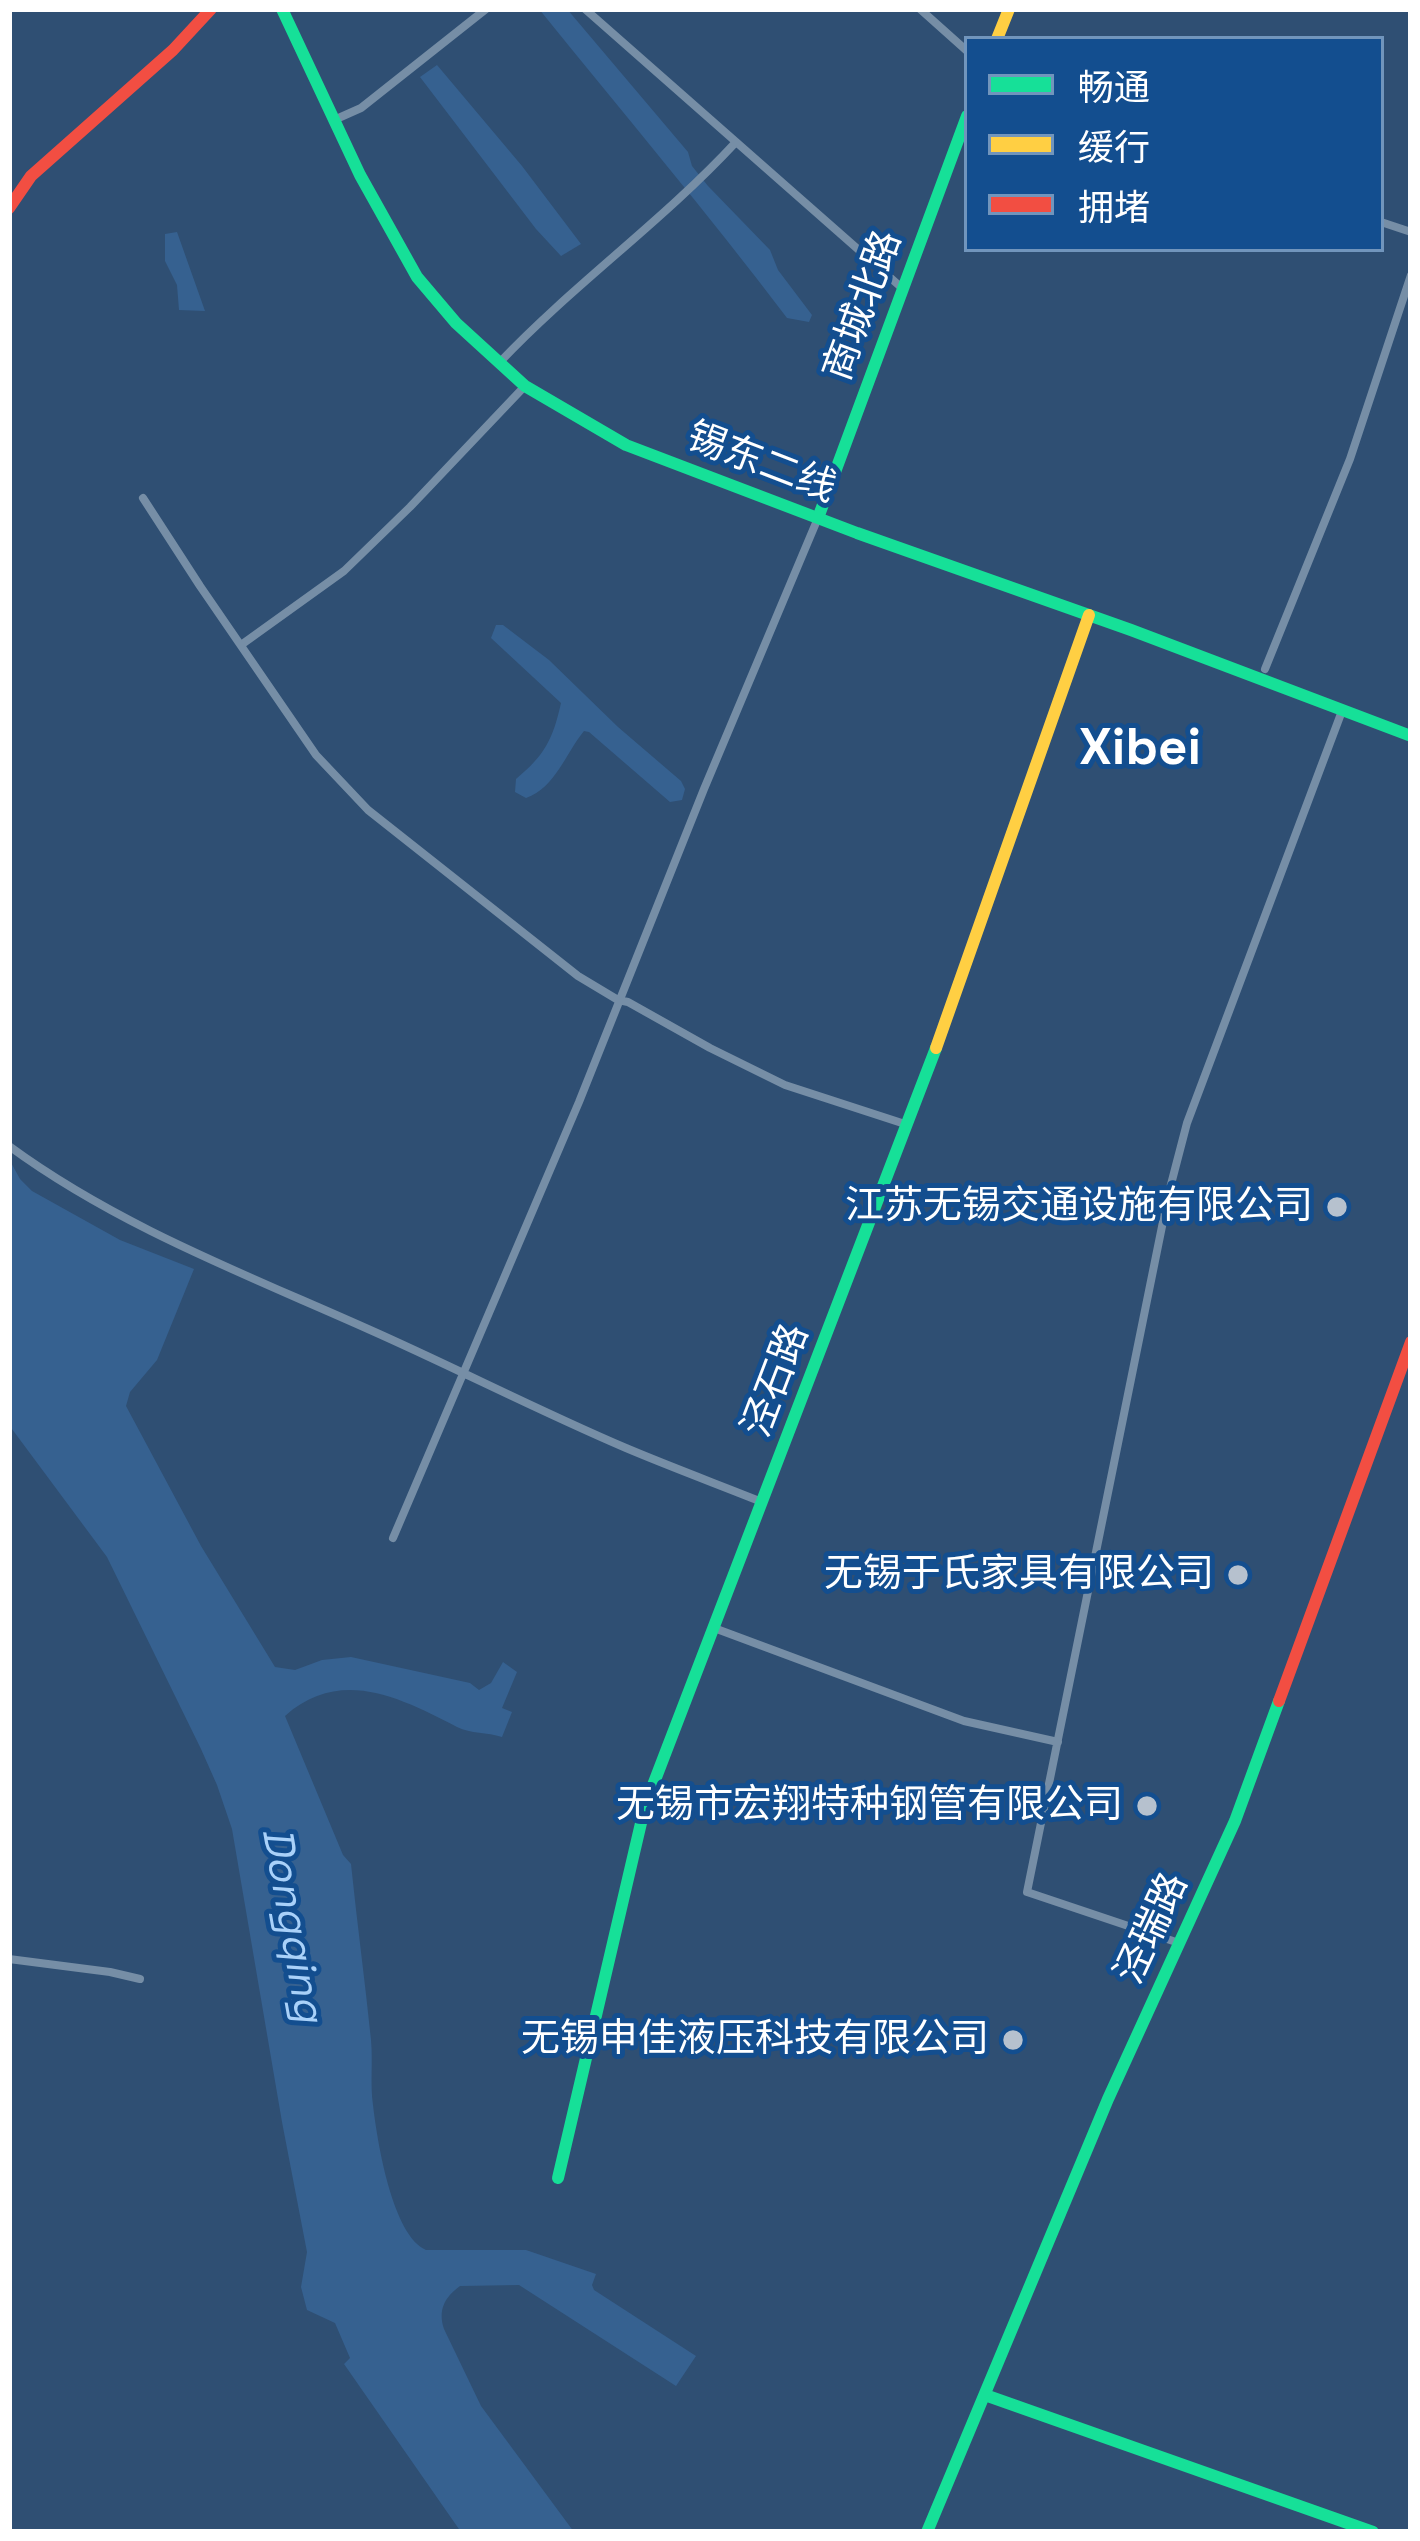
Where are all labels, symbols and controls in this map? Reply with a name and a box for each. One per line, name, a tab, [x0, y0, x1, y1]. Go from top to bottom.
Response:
legend	[964, 36, 1384, 252]
text: 畅通	[1078, 65, 1150, 111]
text: 缓行	[1078, 125, 1150, 171]
text: 拥堵	[1078, 185, 1150, 231]
street label: 商城北路	[815, 225, 913, 387]
street label: 锡东二线	[680, 414, 842, 514]
district label: Xibei	[1079, 719, 1201, 781]
place label: 江苏无锡交通设施有限公司	[845, 1184, 1313, 1230]
marker: 江苏无锡交通设施有限公司	[1324, 1194, 1350, 1220]
street label: 泾石路	[734, 1318, 820, 1444]
place label: 无锡于氏家具有限公司	[824, 1552, 1214, 1598]
marker: 无锡于氏家具有限公司	[1225, 1562, 1251, 1588]
place label: 无锡市宏翔特种钢管有限公司	[616, 1783, 1123, 1829]
marker: 无锡市宏翔特种钢管有限公司	[1134, 1793, 1160, 1819]
water label: Dongqing	[249, 1824, 333, 2026]
street label: 泾瑞路	[1107, 1866, 1199, 1992]
place label: 无锡申佳液压科技有限公司	[521, 2017, 989, 2063]
marker: 无锡申佳液压科技有限公司	[1000, 2027, 1026, 2053]

